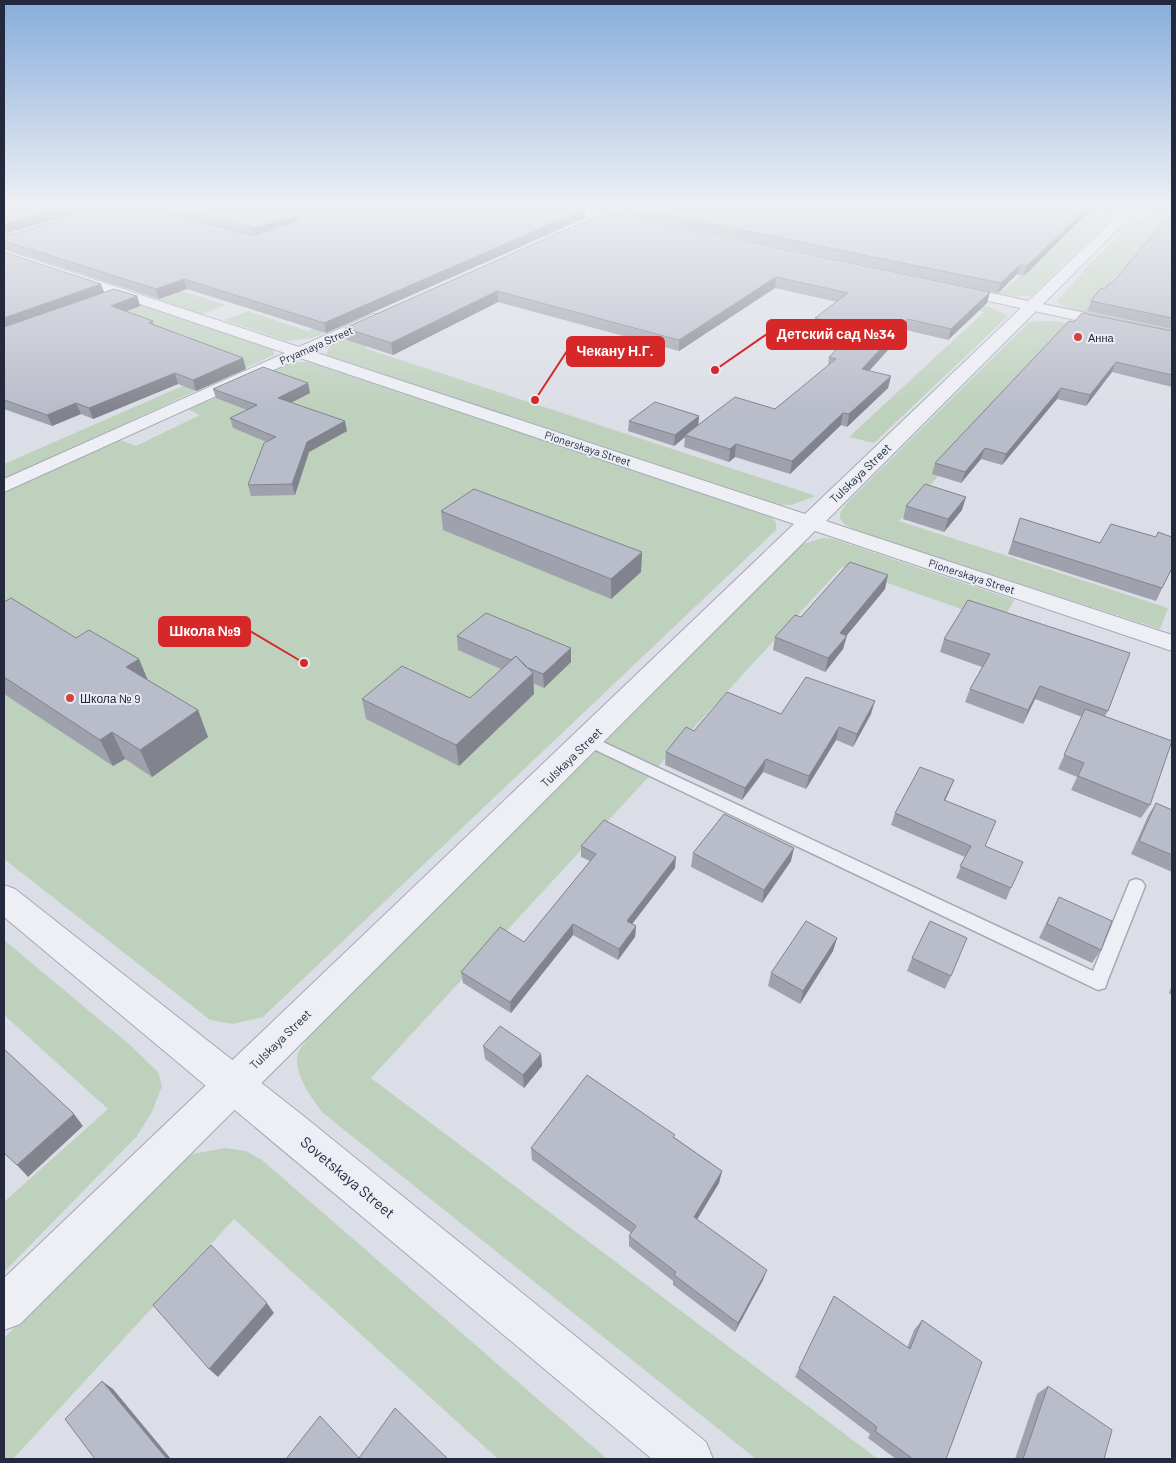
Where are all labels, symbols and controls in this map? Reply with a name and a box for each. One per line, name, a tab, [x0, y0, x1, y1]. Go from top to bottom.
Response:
callout: Детский сад №34	[767, 320, 906, 349]
street label: Pryamaya Street	[277, 323, 355, 367]
text: Детский сад №34	[777, 325, 895, 342]
marker: Анна	[1072, 331, 1084, 343]
place label: Анна	[1088, 331, 1114, 344]
callout: Чекану Н.Г.	[567, 337, 664, 366]
text: Чекану Н.Г.	[576, 342, 654, 359]
street label: Pionerskaya Street	[543, 428, 633, 468]
street label: Tulskaya Street	[826, 440, 894, 506]
street label: Pionerskaya Street	[927, 556, 1017, 596]
callout: Школа №9	[159, 617, 250, 646]
text: Школа №9	[169, 622, 241, 639]
place label: Школа № 9	[80, 691, 140, 705]
marker: Школа № 9	[64, 692, 76, 704]
street label: Tulskaya Street	[537, 724, 605, 790]
street label: Tulskaya Street	[246, 1006, 314, 1072]
street label: Sovetskaya Street	[297, 1132, 399, 1222]

